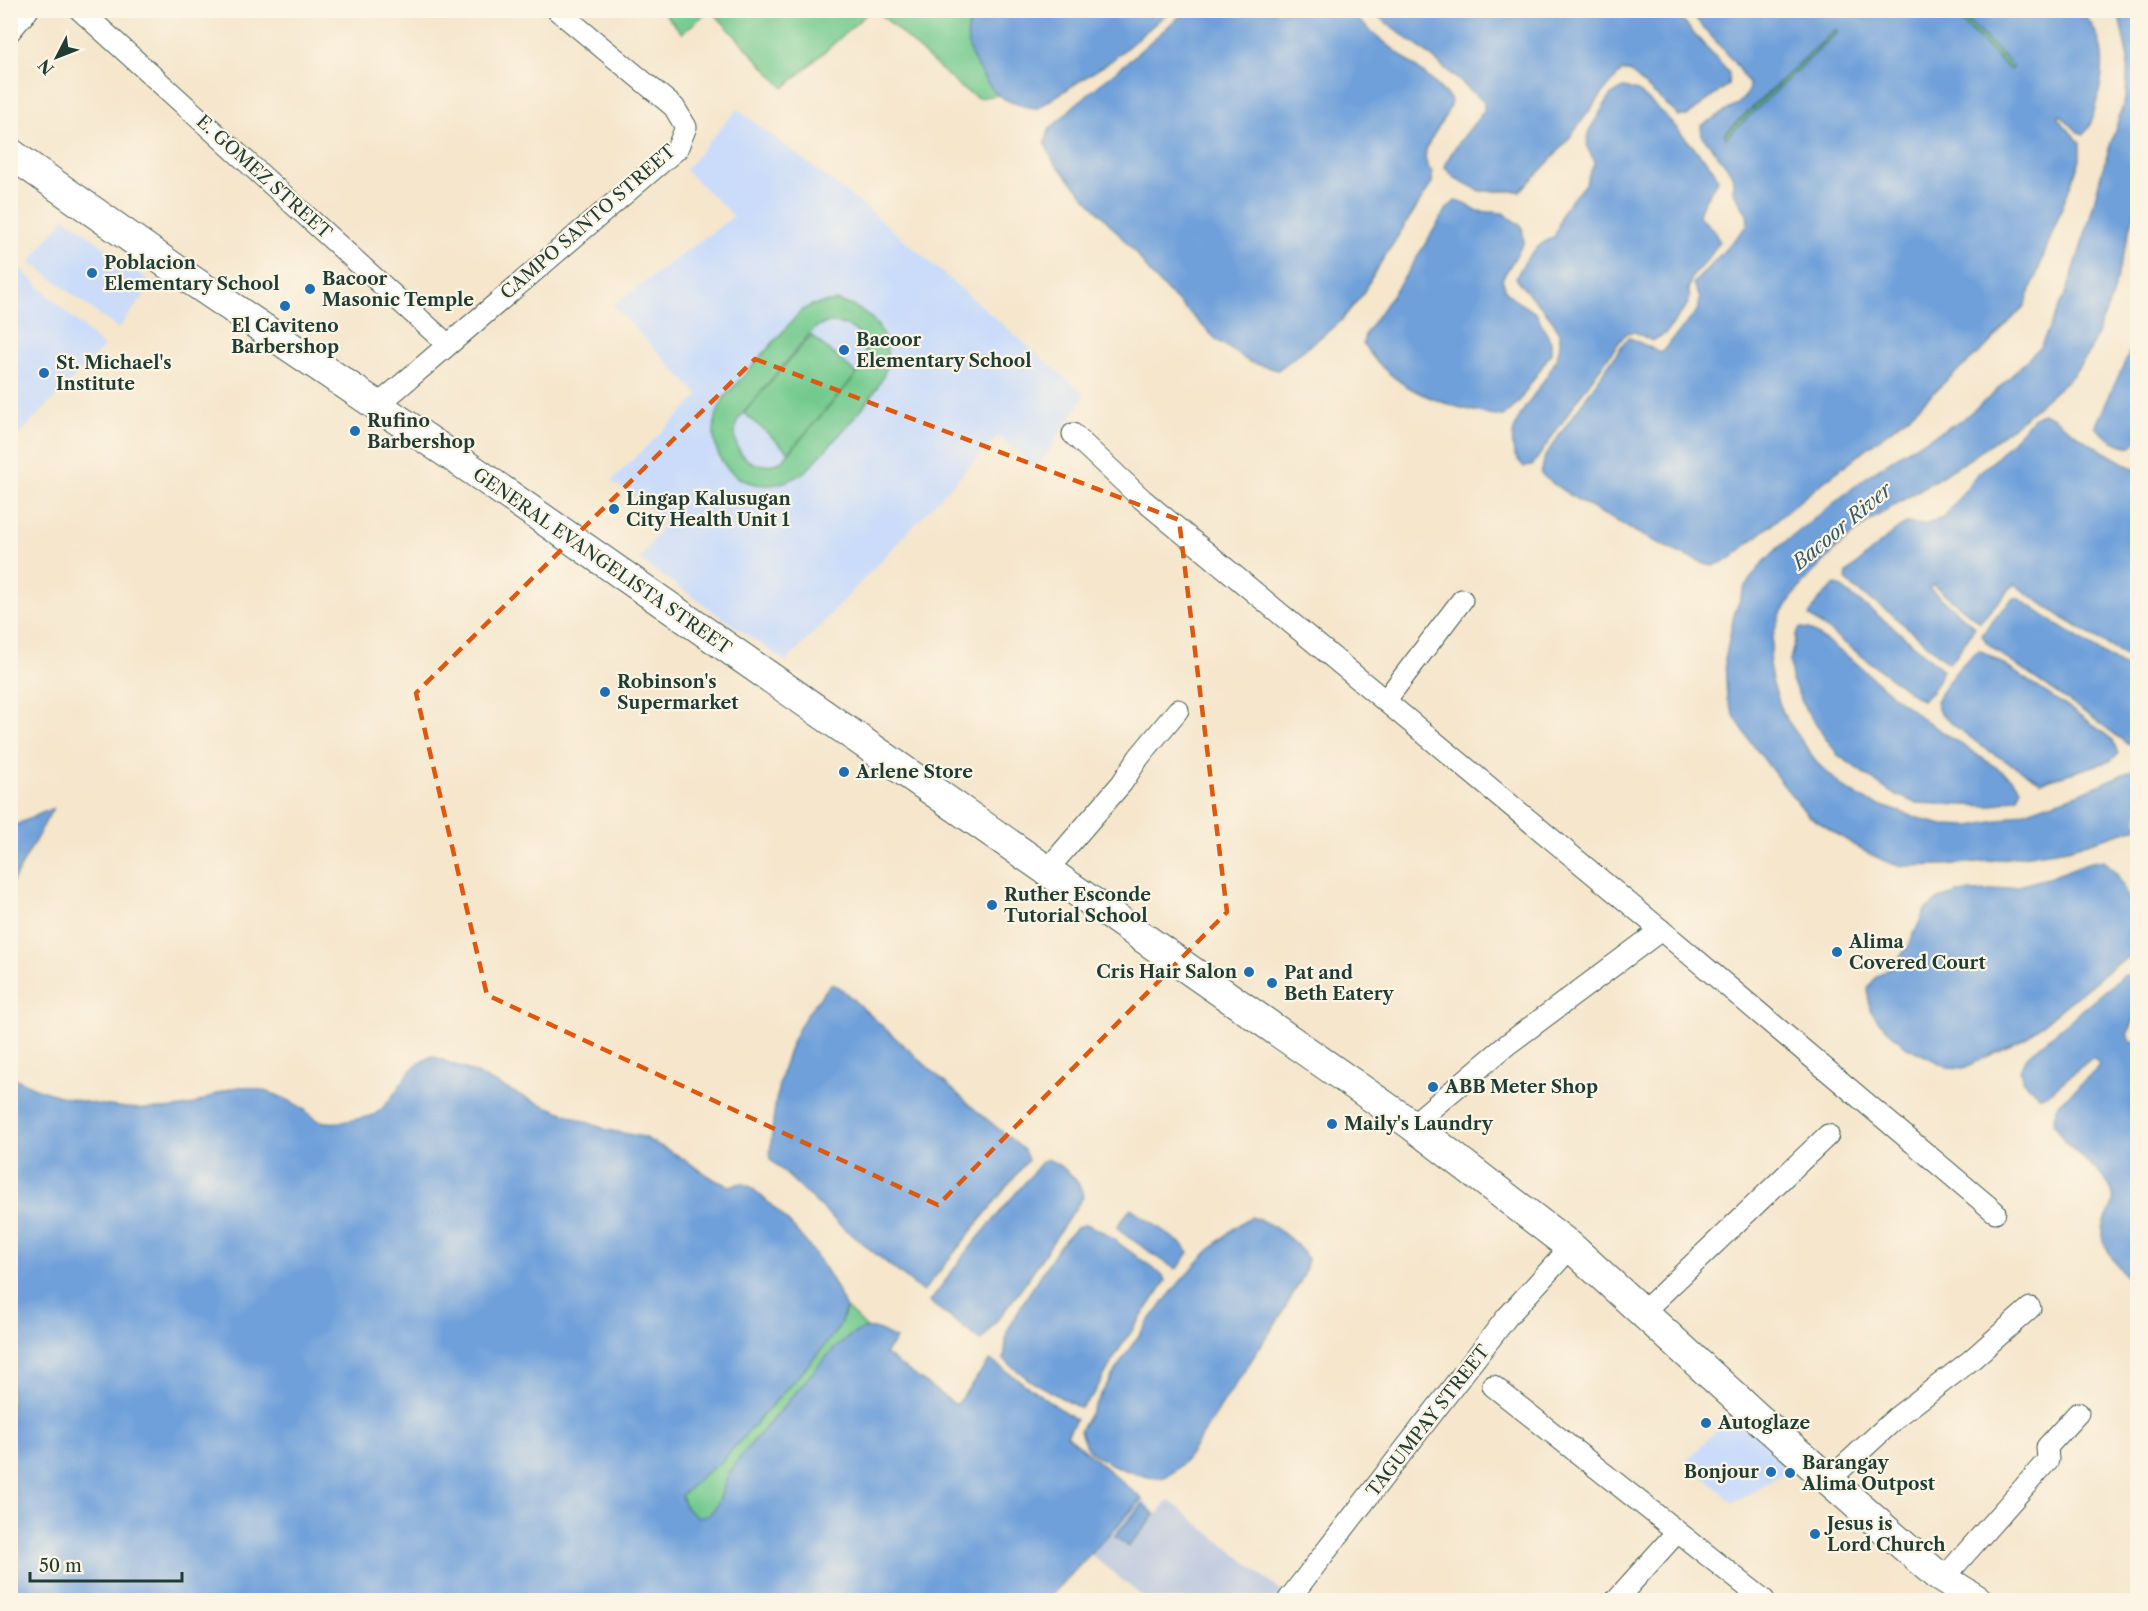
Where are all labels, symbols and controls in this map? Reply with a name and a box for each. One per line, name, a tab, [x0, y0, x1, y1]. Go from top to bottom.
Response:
north arrow	[27, 27, 87, 87]
text: N	[34, 55, 58, 79]
street label: E. GOMEZ STREET	[192, 110, 337, 244]
street label: CAMPO SANTO STREET	[496, 140, 680, 304]
place label: Poblacion Elementary School	[104, 252, 280, 295]
marker: Poblacion Elementary School	[85, 266, 99, 280]
place label: Bacoor Masonic Temple	[322, 268, 474, 311]
marker: Bacoor Masonic Temple	[303, 282, 317, 296]
marker: El Caviteno Barbershop	[278, 299, 292, 313]
place label: El Caviteno Barbershop	[231, 315, 339, 358]
place label: Bacoor Elementary School	[856, 329, 1032, 372]
marker: Bacoor Elementary School	[837, 343, 851, 357]
place label: St. Michael's Institute	[56, 352, 172, 395]
marker: St. Michael's Institute	[37, 366, 51, 380]
place label: Rufino Barbershop	[367, 410, 475, 453]
marker: Rufino Barbershop	[348, 424, 362, 438]
street label: GENERAL EVANGELISTA STREET	[469, 463, 736, 659]
water label: Bacoor River	[1786, 476, 1898, 576]
place label: Lingap Kalusugan City Health Unit 1	[626, 488, 792, 531]
marker: Lingap Kalusugan City Health Unit 1	[607, 502, 621, 516]
place label: Robinson's Supermarket	[617, 671, 739, 714]
marker: Robinson's Supermarket	[598, 685, 612, 699]
place label: Arlene Store	[855, 761, 973, 783]
marker: Arlene Store	[837, 765, 851, 779]
place label: Ruther Esconde Tutorial School	[1004, 884, 1151, 927]
marker: Ruther Esconde Tutorial School	[985, 898, 999, 912]
place label: Alima Covered Court	[1848, 931, 1986, 974]
marker: Alima Covered Court	[1830, 945, 1844, 959]
place label: Cris Hair Salon	[1096, 961, 1238, 983]
place label: Pat and Beth Eatery	[1284, 962, 1394, 1005]
marker: Cris Hair Salon	[1242, 965, 1256, 979]
marker: Pat and Beth Eatery	[1265, 976, 1279, 990]
place label: ABB Meter Shop	[1444, 1076, 1598, 1098]
marker: ABB Meter Shop	[1426, 1080, 1440, 1094]
place label: Maily's Laundry	[1344, 1113, 1494, 1135]
marker: Maily's Laundry	[1325, 1117, 1339, 1131]
street label: TAGUMPAY STREET	[1362, 1340, 1495, 1501]
place label: Autoglaze	[1717, 1412, 1811, 1434]
marker: Autoglaze	[1699, 1416, 1713, 1430]
place label: Barangay Alima Outpost	[1801, 1452, 1936, 1495]
place label: Bonjour	[1684, 1461, 1759, 1483]
marker: Bonjour	[1764, 1465, 1778, 1479]
marker: Barangay Alima Outpost	[1783, 1466, 1797, 1480]
place label: Jesus is Lord Church	[1824, 1513, 1946, 1556]
marker: Jesus is Lord Church	[1808, 1527, 1822, 1541]
scale bar	[30, 1545, 182, 1583]
text: 50 m	[39, 1555, 82, 1577]

